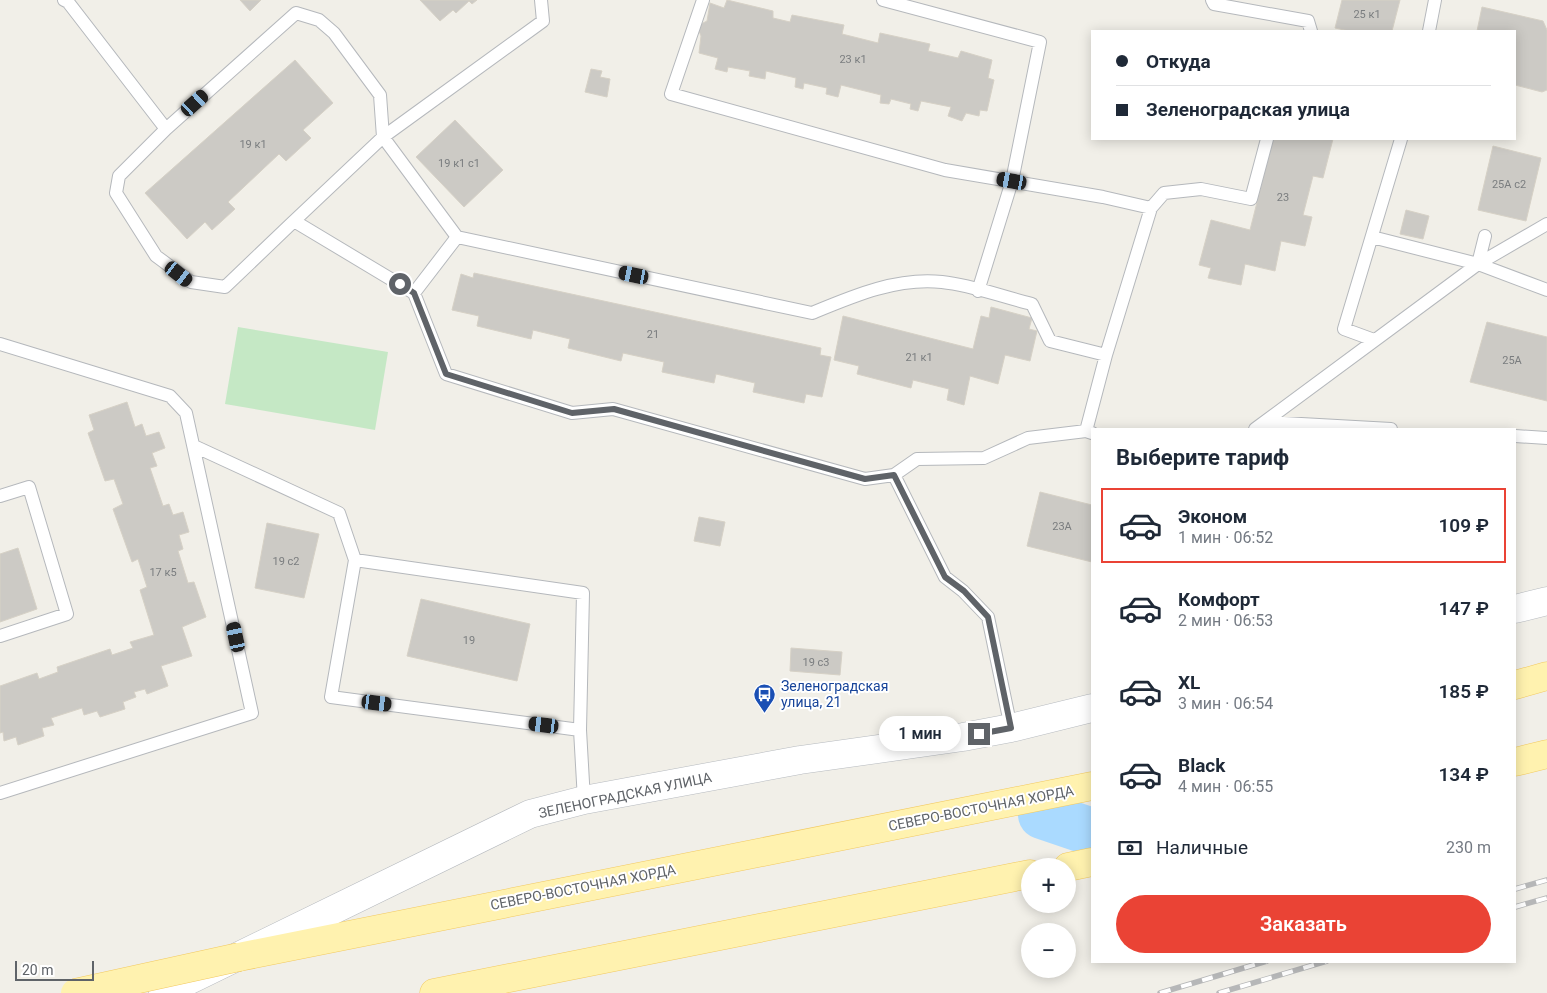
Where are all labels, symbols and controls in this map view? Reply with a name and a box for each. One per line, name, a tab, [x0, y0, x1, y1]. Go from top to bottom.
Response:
house number: 25 к1	[1353, 8, 1381, 21]
text: Откуда	[1146, 50, 1211, 73]
house number: 23 к1	[839, 53, 867, 66]
car	[178, 87, 211, 119]
text: Зеленоградская улица	[1146, 98, 1350, 121]
house number: 19 к1	[239, 138, 267, 151]
house number: 19 к1 с1	[438, 157, 480, 170]
car	[995, 171, 1028, 191]
house number: 25А с2	[1492, 178, 1526, 191]
house number: 23	[1277, 191, 1289, 204]
car	[162, 259, 195, 289]
car	[617, 265, 650, 285]
route start	[389, 273, 411, 295]
house number: 21	[647, 328, 659, 341]
house number: 21 к1	[905, 351, 933, 364]
house number: 25А	[1502, 354, 1523, 367]
text: Выберите тариф	[1116, 445, 1289, 470]
icon: car	[1118, 503, 1163, 548]
text: Эконом	[1178, 505, 1247, 528]
text: 109 ₽	[1438, 514, 1489, 537]
house number: 23А	[1052, 520, 1073, 533]
text: 1 мин · 06:52	[1178, 528, 1273, 547]
house number: 19 с2	[272, 555, 300, 568]
house number: 17 к5	[149, 566, 177, 579]
icon: car	[1118, 586, 1163, 631]
text: Комфорт	[1178, 588, 1260, 611]
text: 147 ₽	[1438, 597, 1489, 620]
text: 2 мин · 06:53	[1178, 611, 1273, 630]
car	[225, 621, 246, 653]
house number: 19	[463, 634, 475, 647]
house number: 19 с3	[802, 656, 830, 669]
icon: car	[1118, 669, 1163, 714]
text: XL	[1178, 671, 1200, 694]
place label: Зеленоградская улица, 21	[781, 678, 888, 710]
text: 185 ₽	[1438, 680, 1489, 703]
bus stop icon: Зеленоградская улица, 21	[753, 682, 777, 713]
car	[361, 694, 392, 712]
text: 3 мин · 06:54	[1178, 694, 1273, 713]
car	[528, 716, 559, 734]
callout: 1 мин	[879, 716, 962, 752]
route end	[968, 723, 990, 745]
text: 1 мин	[898, 724, 942, 743]
icon: car	[1118, 752, 1163, 797]
text: Black	[1178, 754, 1225, 777]
text: 134 ₽	[1438, 763, 1489, 786]
street label: ЗЕЛЕНОГРАДСКАЯ УЛИЦА	[537, 769, 713, 821]
text: 4 мин · 06:55	[1178, 777, 1273, 796]
street label: СЕВЕРО-ВОСТОЧНАЯ ХОРДА	[887, 782, 1075, 834]
icon: cash	[1116, 834, 1144, 862]
text: Наличные	[1156, 836, 1248, 859]
text: 230 m	[1446, 838, 1491, 857]
map controls	[1021, 858, 1076, 978]
button: +	[1021, 858, 1076, 913]
street label: СЕВЕРО-ВОСТОЧНАЯ ХОРДА	[489, 861, 677, 913]
button: Заказать	[1116, 895, 1491, 953]
button: −	[1021, 923, 1076, 978]
scale bar	[15, 958, 94, 981]
text: 20 m	[22, 962, 54, 978]

